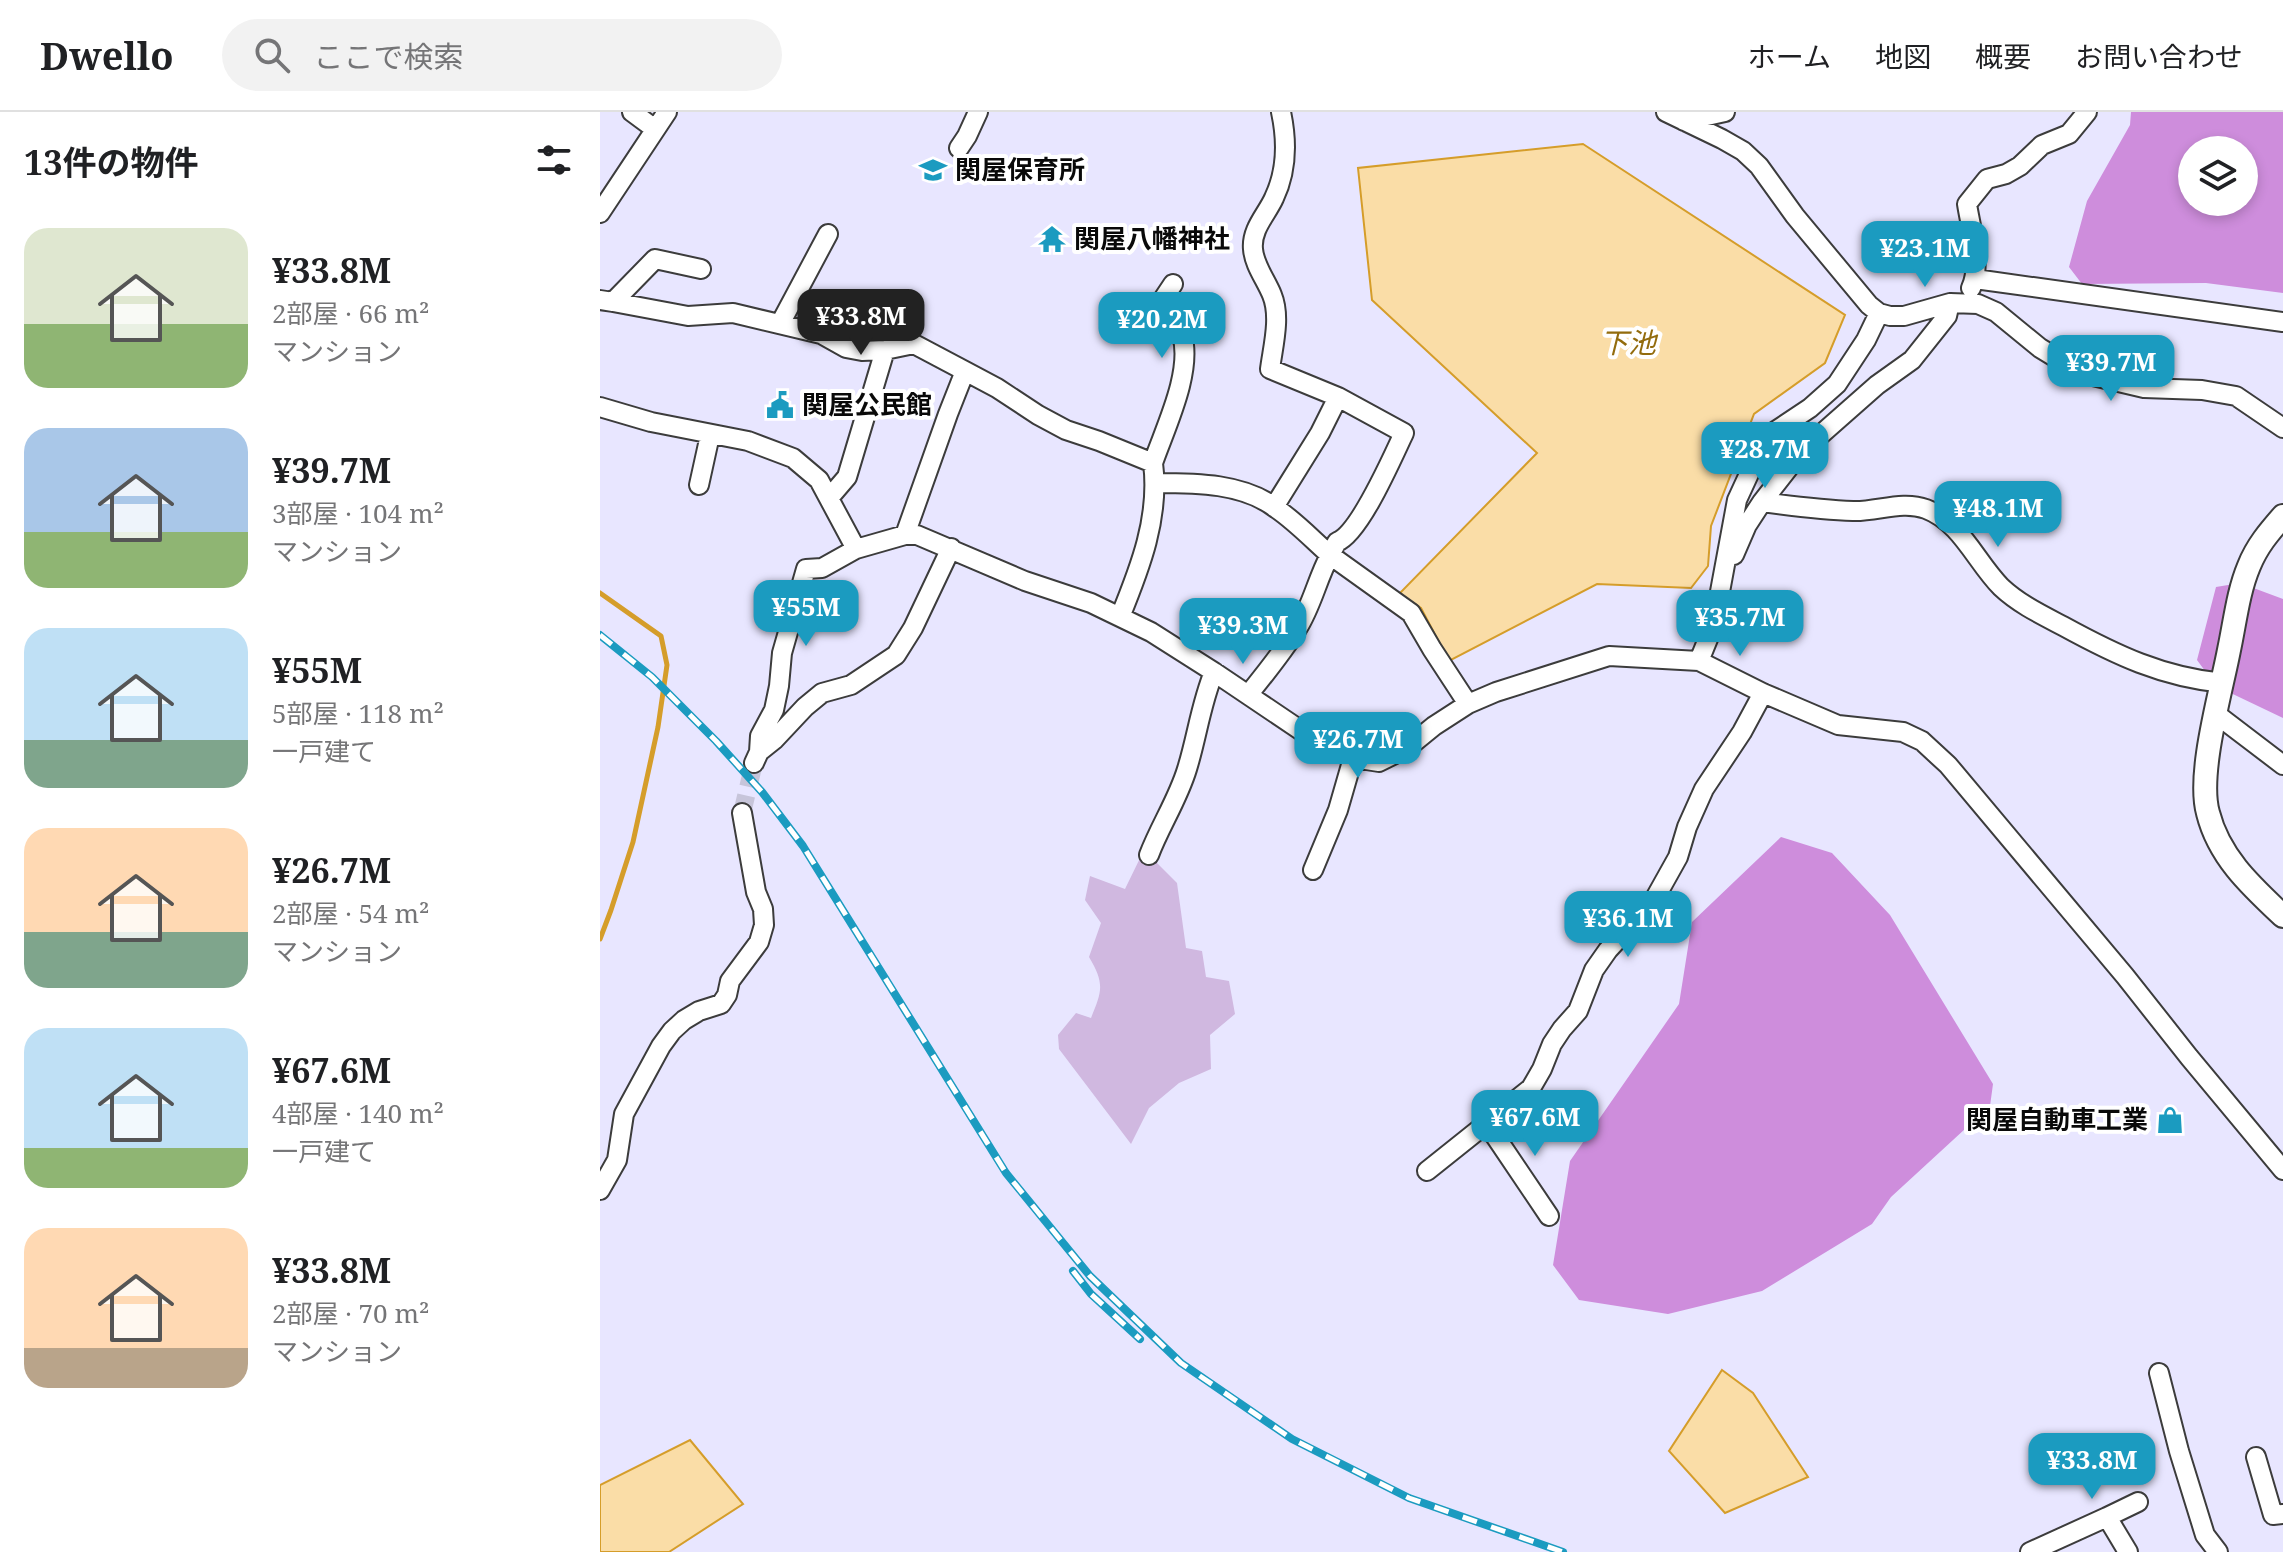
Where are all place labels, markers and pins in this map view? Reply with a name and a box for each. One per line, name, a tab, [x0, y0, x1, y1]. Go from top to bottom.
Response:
place label: 関屋保育所	[955, 151, 1085, 187]
school or university icon: 関屋保育所	[918, 155, 948, 185]
place label: 関屋八幡神社	[1074, 220, 1230, 256]
pin: ¥23.1M	[1860, 221, 1990, 289]
temple icon: 関屋八幡神社	[1037, 224, 1067, 254]
pin: ¥33.8M	[796, 289, 926, 357]
pin: ¥20.2M	[1097, 292, 1227, 360]
pin: ¥39.7M	[2046, 335, 2176, 403]
place label: 関屋公民館	[802, 386, 932, 422]
public building icon: 関屋公民館	[765, 390, 795, 420]
pin: ¥28.7M	[1700, 422, 1830, 490]
pin: ¥48.1M	[1933, 481, 2063, 549]
pin: ¥55M	[759, 580, 853, 648]
pin: ¥35.7M	[1675, 590, 1805, 658]
pin: ¥39.3M	[1178, 598, 1308, 666]
pin: ¥26.7M	[1293, 712, 1423, 780]
pin: ¥36.1M	[1563, 891, 1693, 959]
pin: ¥67.6M	[1470, 1090, 1600, 1158]
place label: 関屋自動車工業	[1966, 1101, 2148, 1137]
shop icon: 関屋自動車工業	[2155, 1105, 2185, 1135]
pin: ¥33.8M	[2027, 1433, 2157, 1501]

